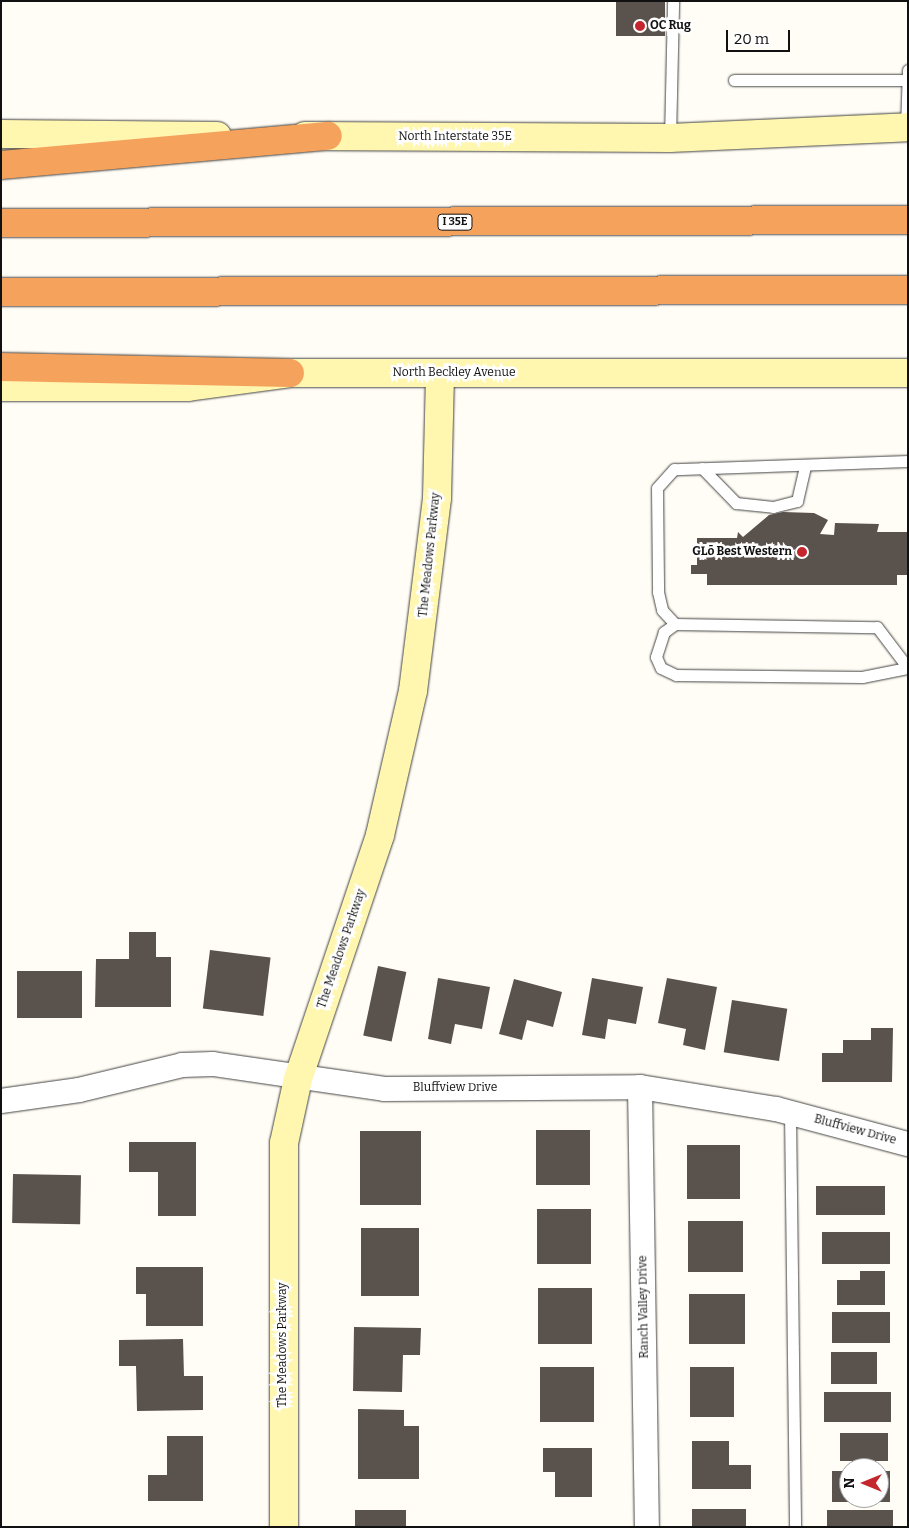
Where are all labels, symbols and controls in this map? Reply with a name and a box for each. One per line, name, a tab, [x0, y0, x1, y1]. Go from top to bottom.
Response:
place label: OC Rug	[650, 19, 691, 33]
marker: OC Rug	[634, 20, 646, 32]
scale bar	[729, 20, 793, 52]
text: 20 m	[734, 30, 769, 48]
street label: North Interstate 35E	[398, 130, 512, 144]
road number: I 35E	[436, 213, 474, 230]
street label: North Beckley Avenue	[393, 366, 515, 380]
street label: The Meadows Parkway	[416, 492, 444, 618]
place label: GLō Best Western	[692, 545, 792, 559]
marker: GLō Best Western	[796, 546, 808, 558]
street label: The Meadows Parkway	[315, 887, 369, 1011]
street label: Bluffview Drive	[413, 1081, 497, 1095]
street label: Bluffview Drive	[812, 1112, 898, 1148]
street label: Ranch Valley Drive	[636, 1255, 652, 1359]
street label: The Meadows Parkway	[276, 1282, 290, 1408]
north arrow	[839, 1458, 889, 1508]
text: N	[841, 1478, 858, 1488]

